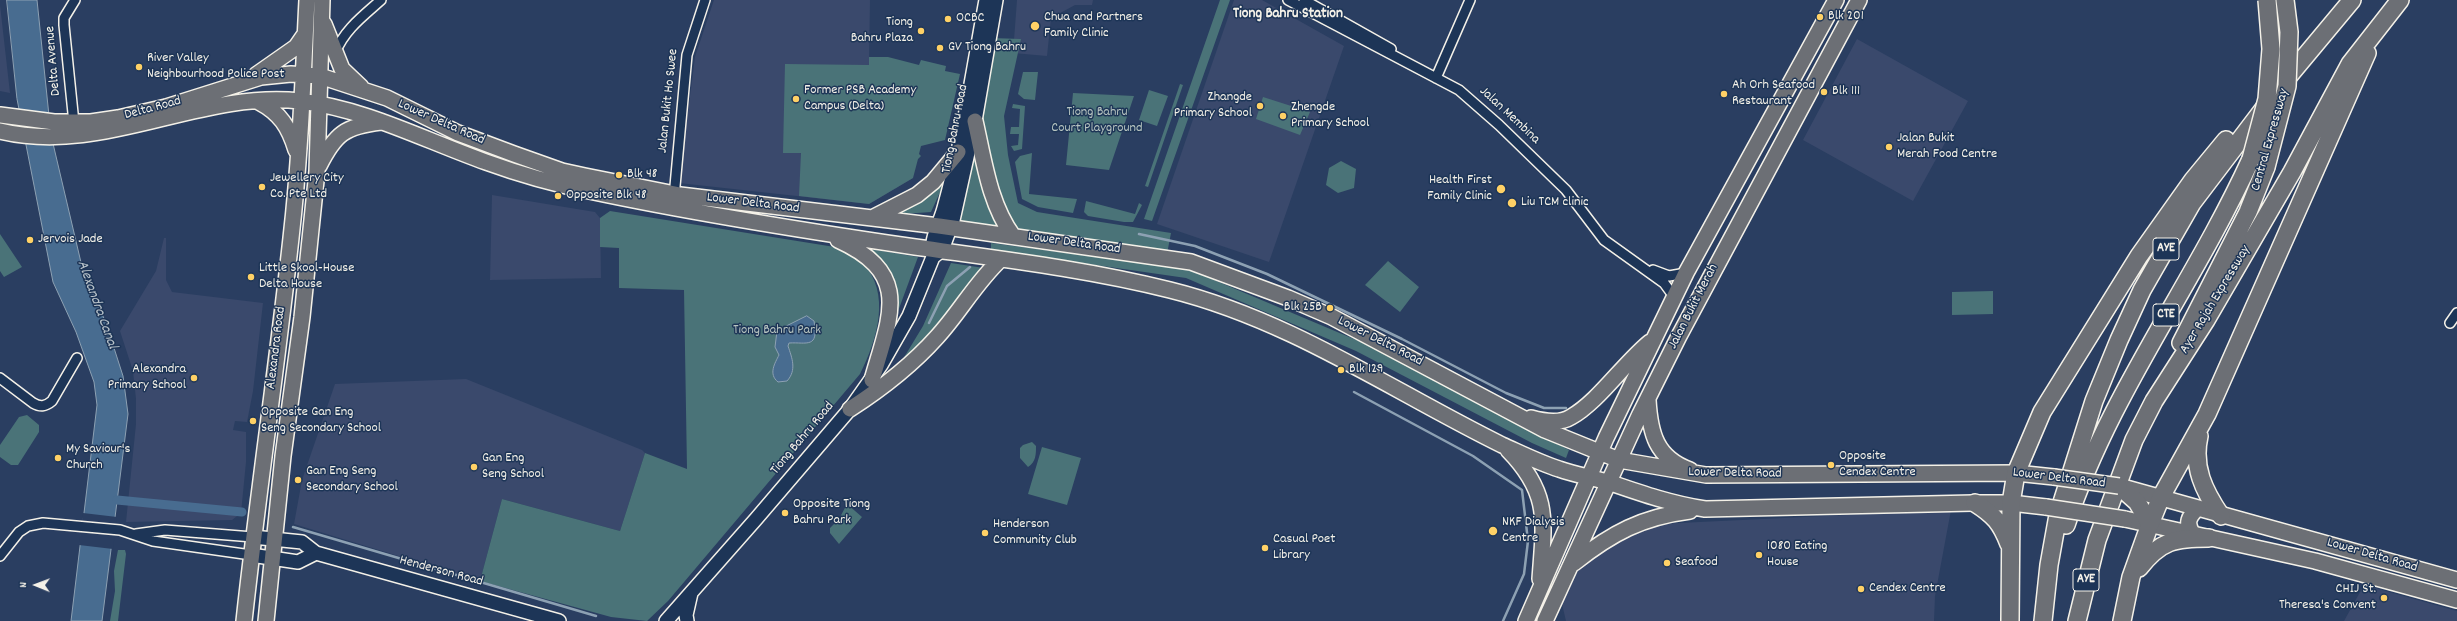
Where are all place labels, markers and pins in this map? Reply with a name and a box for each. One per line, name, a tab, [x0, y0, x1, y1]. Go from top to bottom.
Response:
place label: Blk 201	[1828, 9, 1864, 25]
place label: Chua and Partners Family Clinic	[1044, 10, 1143, 42]
place label: OCBC	[956, 11, 985, 27]
marker: Blk 201	[1815, 12, 1825, 22]
marker: OCBC	[943, 14, 953, 24]
place label: Tiong Bahru Plaza	[851, 15, 913, 48]
marker: Chua and Partners Family Clinic	[1029, 20, 1041, 32]
marker: Tiong Bahru Plaza	[916, 26, 926, 36]
place label: GV Tiong Bahru	[948, 40, 1026, 56]
marker: GV Tiong Bahru	[935, 43, 945, 53]
place label: River Valley Neighbourhood Police Post	[147, 51, 284, 84]
marker: River Valley Neighbourhood Police Post	[134, 62, 144, 72]
place label: Ah Orh Seafood Restaurant	[1732, 78, 1815, 110]
place label: Former PSB Academy Campus (Delta)	[804, 83, 916, 116]
place label: Blk 111	[1832, 84, 1860, 100]
marker: Blk 111	[1819, 87, 1829, 97]
marker: Ah Orh Seafood Restaurant	[1719, 89, 1729, 99]
place label: Zhangde Primary School	[1174, 90, 1252, 122]
marker: Former PSB Academy Campus (Delta)	[791, 94, 801, 104]
place label: Zhengde Primary School	[1291, 100, 1369, 132]
marker: Zhangde Primary School	[1255, 101, 1265, 111]
marker: Zhengde Primary School	[1278, 111, 1288, 121]
place label: Jalan Bukit Merah Food Centre	[1897, 131, 1997, 164]
marker: Jalan Bukit Merah Food Centre	[1884, 142, 1894, 152]
place label: Blk 48	[627, 167, 657, 183]
marker: Blk 48	[614, 170, 624, 180]
place label: Jewellery City Co. Pte Ltd	[270, 171, 344, 204]
place label: Health First Family Clinic	[1427, 173, 1492, 206]
marker: Jewellery City Co. Pte Ltd	[257, 182, 267, 192]
marker: Health First Family Clinic	[1495, 183, 1507, 195]
place label: Opposite Blk 48	[566, 188, 646, 204]
marker: Opposite Blk 48	[553, 191, 563, 201]
place label: Liu TCM clinic	[1521, 195, 1589, 211]
marker: Liu TCM clinic	[1506, 197, 1518, 209]
place label: Jervois Jade	[38, 232, 103, 248]
marker: Jervois Jade	[25, 235, 35, 245]
place label: Little Skool-House Delta House	[259, 261, 354, 294]
marker: Little Skool-House Delta House	[246, 272, 256, 282]
place label: Blk 25B	[1284, 300, 1322, 316]
marker: Blk 25B	[1325, 303, 1335, 313]
place label: Alexandra Primary School	[108, 362, 186, 394]
place label: Blk 129	[1349, 362, 1384, 378]
marker: Blk 129	[1336, 365, 1346, 375]
marker: Alexandra Primary School	[189, 373, 199, 383]
place label: Opposite Gan Eng Seng Secondary School	[261, 405, 381, 438]
marker: Opposite Gan Eng Seng Secondary School	[248, 416, 258, 426]
place label: My Saviour's Church	[66, 442, 130, 474]
place label: Opposite Cendex Centre	[1839, 449, 1916, 482]
place label: Gan Eng Seng School	[482, 451, 544, 484]
marker: My Saviour's Church	[53, 453, 63, 463]
marker: Opposite Cendex Centre	[1826, 460, 1836, 470]
marker: Gan Eng Seng School	[469, 462, 479, 472]
place label: Gan Eng Seng Secondary School	[306, 464, 398, 496]
marker: Gan Eng Seng Secondary School	[293, 475, 303, 485]
place label: Opposite Tiong Bahru Park	[793, 497, 870, 530]
marker: Opposite Tiong Bahru Park	[780, 508, 790, 518]
place label: NKF Dialysis Centre	[1502, 515, 1565, 548]
place label: Henderson Community Club	[993, 517, 1077, 550]
marker: NKF Dialysis Centre	[1487, 525, 1499, 537]
marker: Henderson Community Club	[980, 528, 990, 538]
place label: Casual Poet Library	[1273, 532, 1335, 564]
place label: 1080 Eating House	[1767, 539, 1827, 572]
marker: Casual Poet Library	[1260, 543, 1270, 553]
marker: 1080 Eating House	[1754, 550, 1764, 560]
place label: Seafood	[1675, 555, 1718, 571]
marker: Seafood	[1662, 558, 1672, 568]
place label: Cendex Centre	[1869, 581, 1946, 597]
place label: CHIJ St. Theresa's Convent	[2279, 582, 2376, 614]
marker: Cendex Centre	[1856, 584, 1866, 594]
marker: CHIJ St. Theresa's Convent	[2379, 593, 2389, 603]

